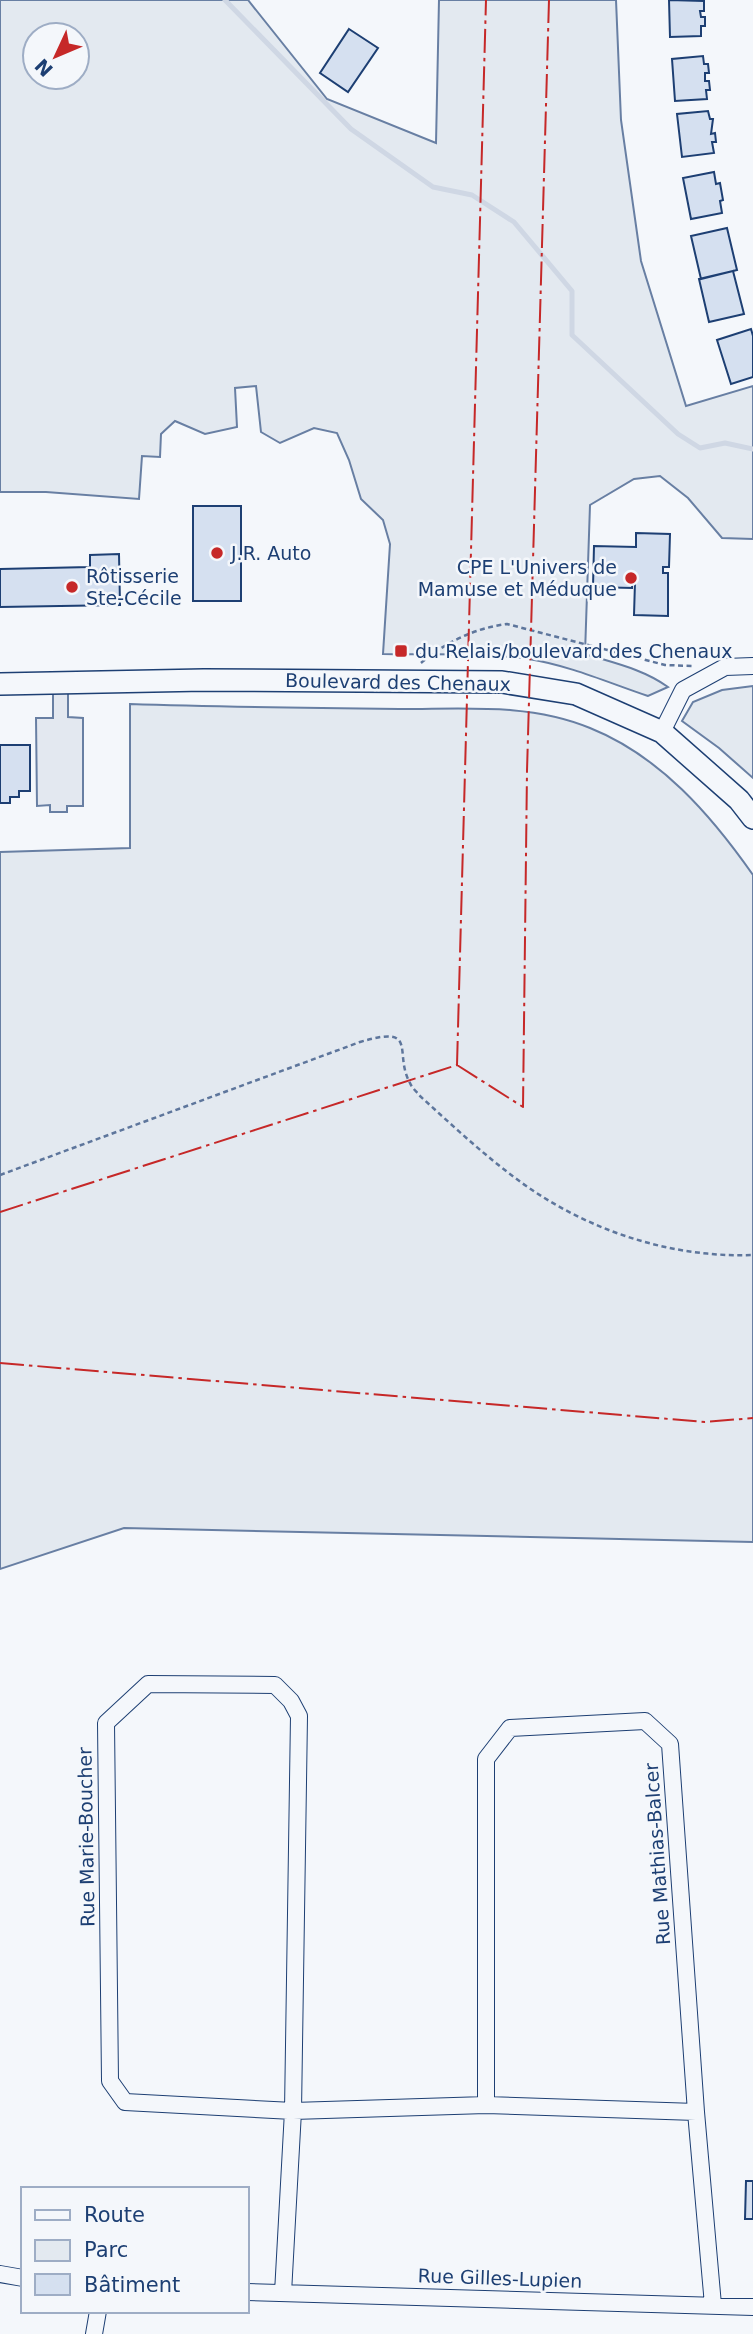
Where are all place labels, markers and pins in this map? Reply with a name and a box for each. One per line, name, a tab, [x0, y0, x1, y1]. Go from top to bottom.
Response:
place label: J.R. Auto	[230, 542, 311, 564]
marker: J.R. Auto	[209, 545, 225, 561]
place label: CPE L'Univers de Mamuse et Méduque	[418, 556, 617, 600]
place label: Rôtisserie Ste-Cécile	[86, 565, 182, 609]
marker: CPE L'Univers de Mamuse et Méduque	[623, 570, 639, 586]
marker: Rôtisserie Ste-Cécile	[64, 579, 80, 595]
place label: du Relais/boulevard des Chenaux	[415, 640, 733, 662]
marker: du Relais/boulevard des Chenaux	[393, 643, 409, 659]

